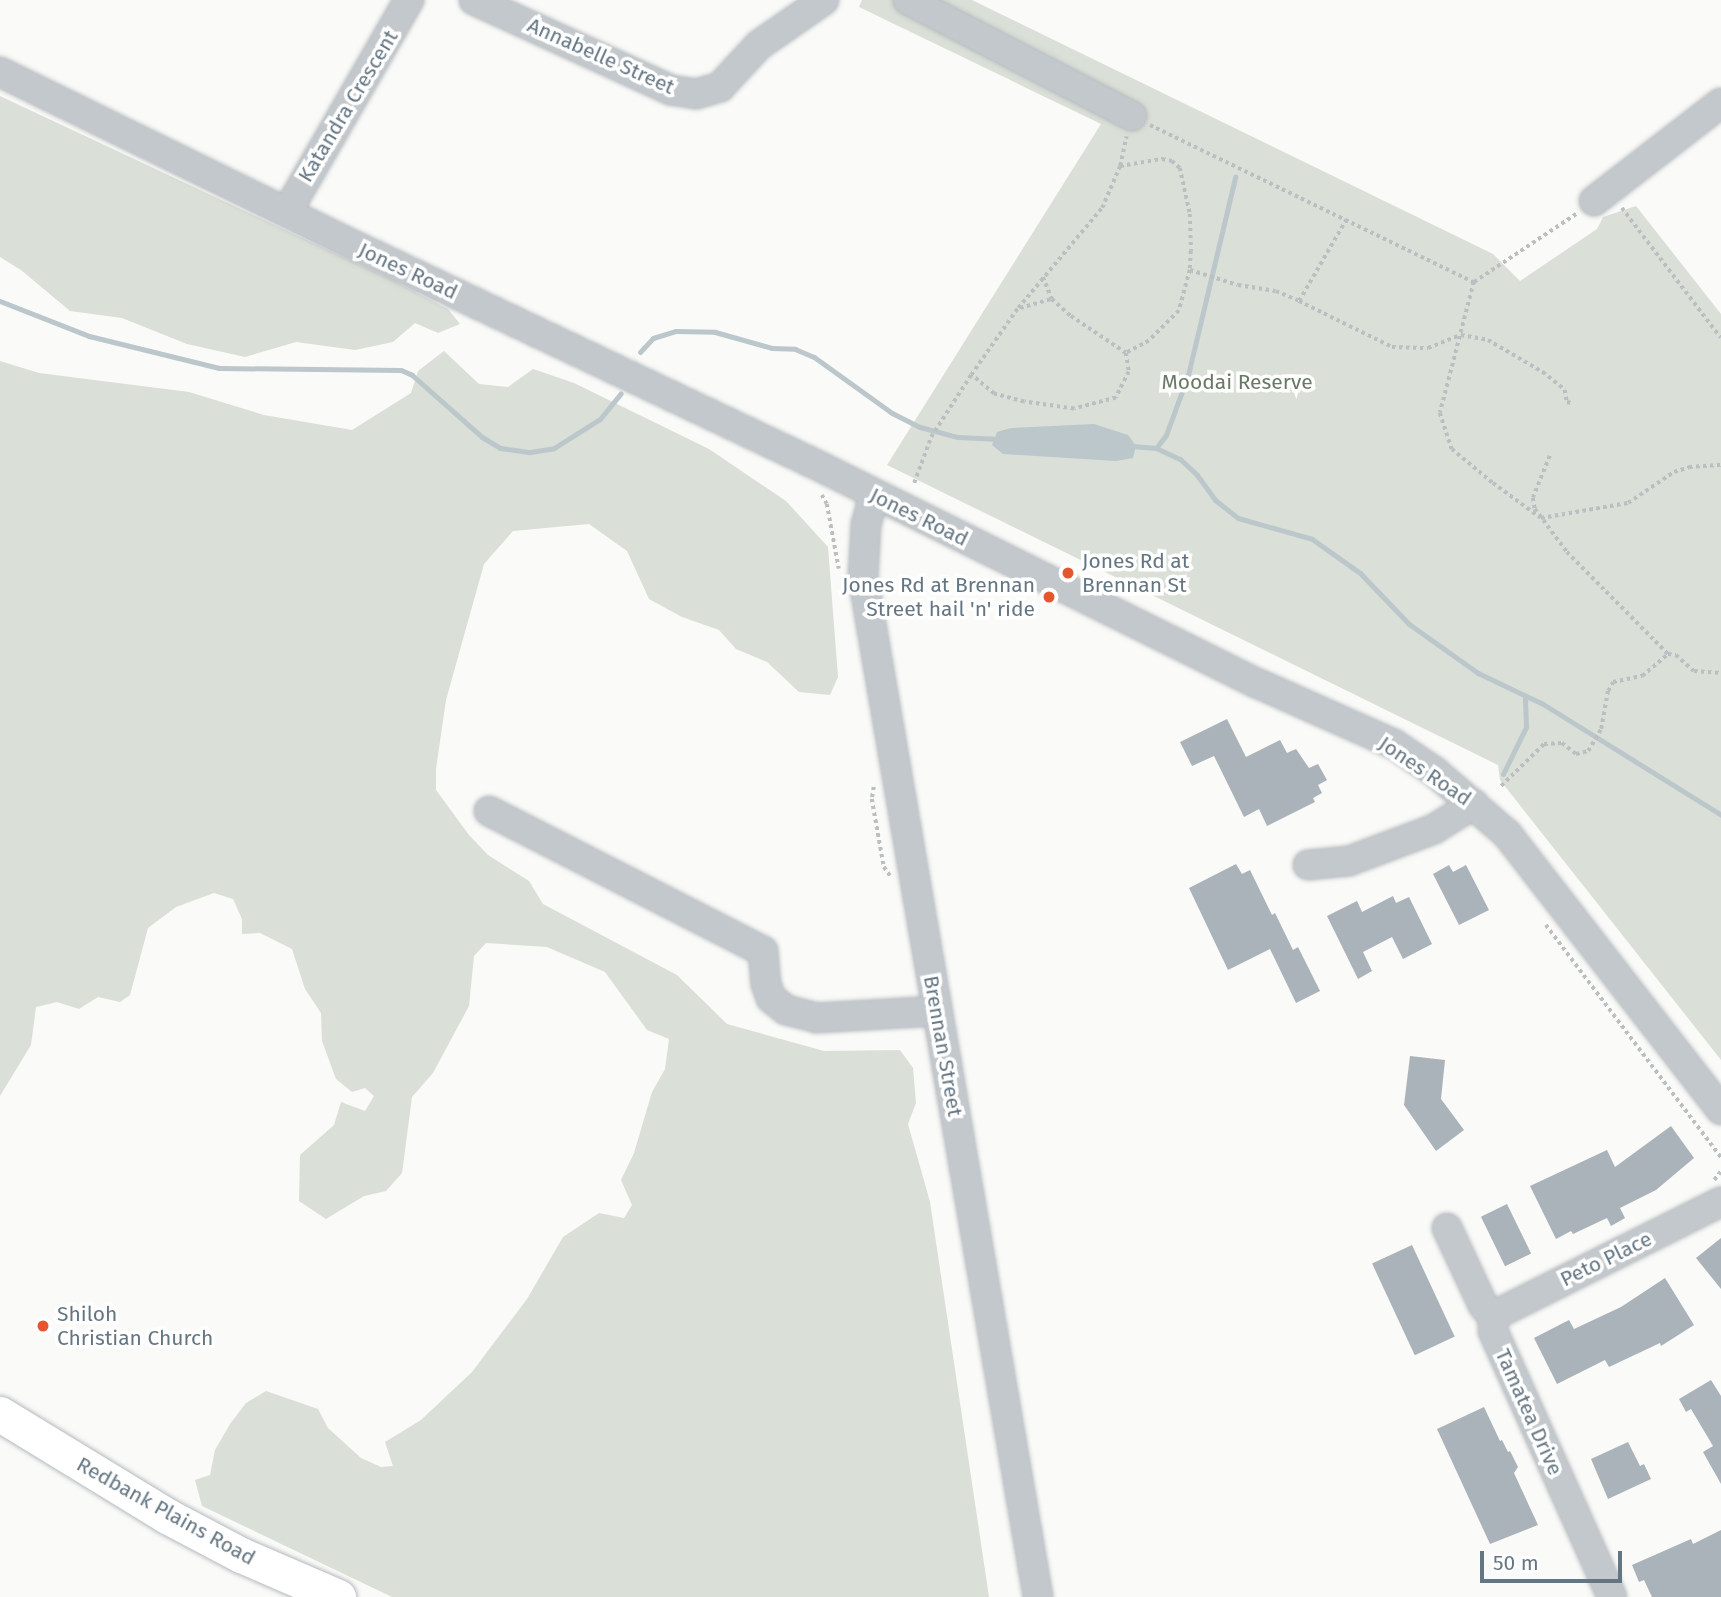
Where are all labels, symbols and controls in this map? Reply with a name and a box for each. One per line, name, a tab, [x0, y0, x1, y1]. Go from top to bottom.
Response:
street label: Annabelle Street	[524, 12, 678, 100]
street label: Katandra Crescent	[293, 25, 403, 187]
street label: Jones Road	[355, 237, 461, 305]
park label: Moodai Reserve	[1161, 369, 1313, 395]
street label: Jones Road	[866, 482, 972, 552]
place label: Jones Rd at Brennan St	[1082, 548, 1189, 598]
marker: Jones Rd at Brennan St	[1060, 565, 1076, 581]
place label: Jones Rd at Brennan Street hail 'n' ride	[842, 572, 1035, 622]
marker: Jones Rd at Brennan Street hail 'n' ride	[1041, 589, 1057, 605]
street label: Jones Road	[1374, 731, 1476, 811]
street label: Brennan Street	[918, 974, 968, 1118]
street label: Peto Place	[1556, 1226, 1656, 1292]
place label: Shiloh Christian Church	[57, 1301, 213, 1351]
marker: Shiloh Christian Church	[35, 1318, 51, 1334]
street label: Tamatea Drive	[1490, 1345, 1568, 1479]
street label: Redbank Plains Road	[72, 1451, 260, 1571]
scale bar	[1483, 1538, 1625, 1582]
text: 50 m	[1493, 1550, 1539, 1576]

